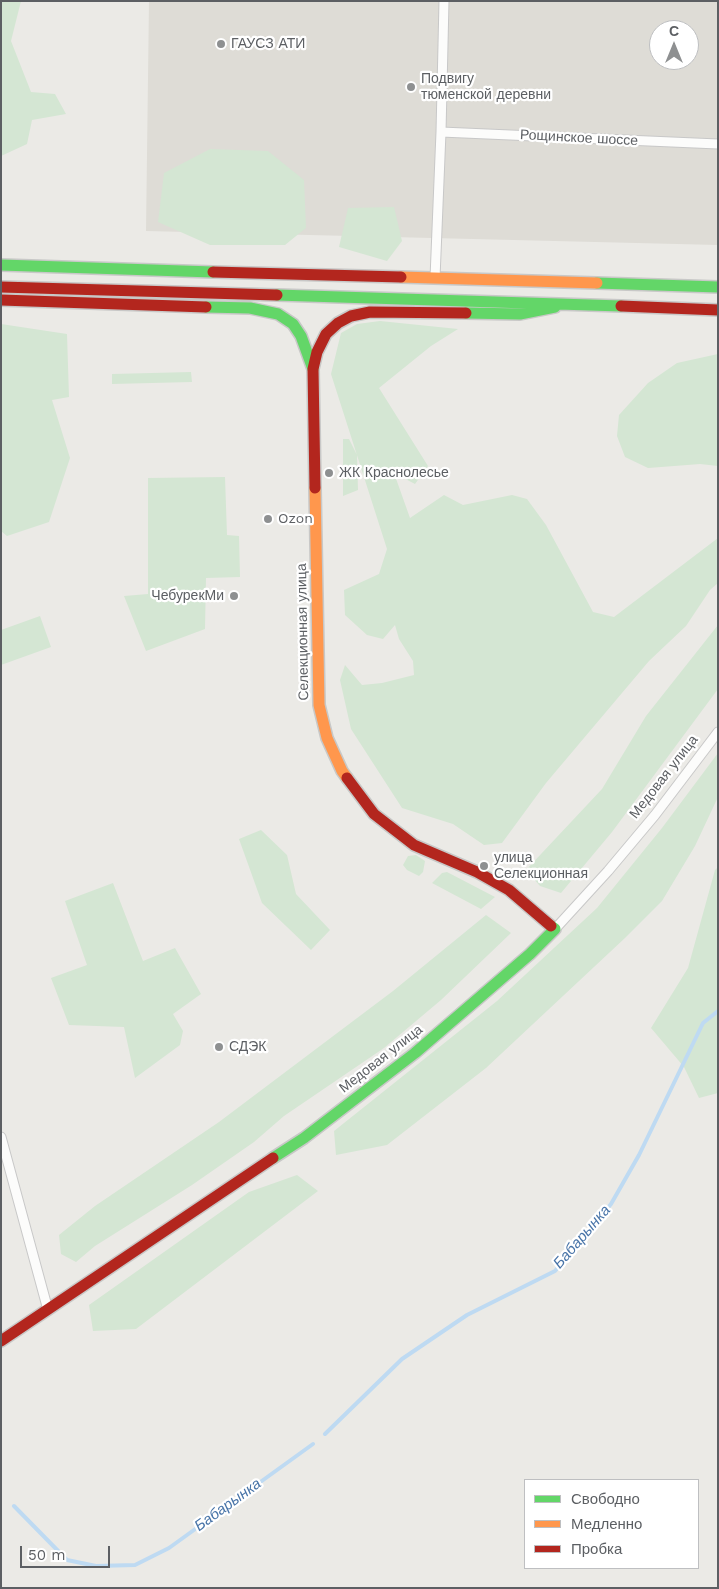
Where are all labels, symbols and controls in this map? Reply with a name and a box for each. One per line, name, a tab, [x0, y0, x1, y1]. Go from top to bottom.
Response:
north arrow	[649, 20, 699, 70]
text: С	[669, 23, 679, 39]
place label: ГАУСЗ АТИ	[231, 36, 305, 52]
marker: ГАУСЗ АТИ	[215, 38, 227, 50]
place label: Подвигу тюменской деревни	[421, 71, 551, 104]
marker: Подвигу тюменской деревни	[405, 81, 417, 93]
street label: Рощинское шоссе	[520, 127, 638, 149]
place label: ЖК Краснолесье	[339, 465, 449, 481]
marker: ЖК Краснолесье	[323, 467, 335, 479]
place label: Ozon	[278, 511, 313, 527]
marker: Ozon	[262, 513, 274, 525]
street label: Селекционная улица	[293, 563, 313, 701]
place label: ЧебурекМи	[151, 588, 224, 604]
marker: ЧебурекМи	[228, 590, 240, 602]
street label: Медовая улица	[626, 732, 702, 822]
place label: улица Селекционная	[494, 850, 588, 882]
marker: улица Селекционная	[478, 860, 490, 872]
street label: Медовая улица	[336, 1021, 426, 1097]
place label: СДЭК	[229, 1039, 267, 1055]
marker: СДЭК	[213, 1041, 225, 1053]
water label: Бабарынка	[550, 1202, 614, 1272]
water label: Бабарынка	[191, 1475, 265, 1535]
legend	[524, 1479, 699, 1569]
text: Свободно	[571, 1490, 640, 1508]
text: Медленно	[571, 1515, 642, 1533]
scale bar	[22, 1536, 112, 1568]
text: Пробка	[571, 1540, 622, 1558]
text: 50 m	[28, 1546, 65, 1564]

